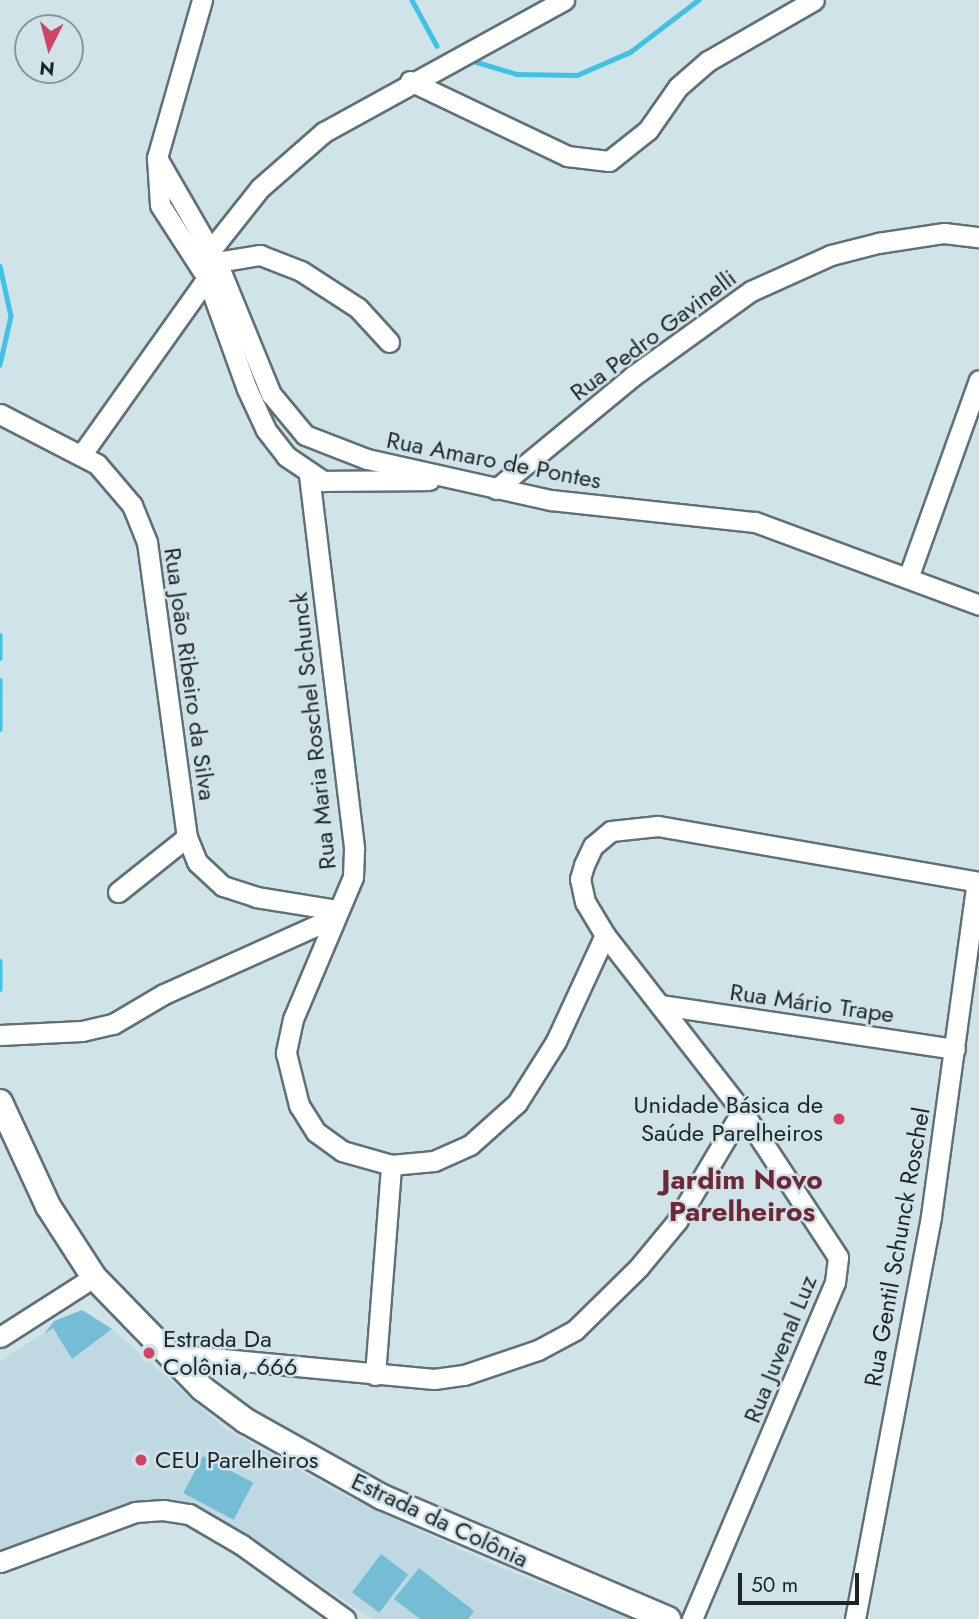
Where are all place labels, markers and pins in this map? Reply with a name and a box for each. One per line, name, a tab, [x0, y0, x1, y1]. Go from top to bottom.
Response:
place label: Unidade Básica de Saúde Parelheiros	[633, 1091, 823, 1147]
marker: Unidade Básica de Saúde Parelheiros	[829, 1109, 849, 1129]
place label: Estrada Da Colônia, 666	[163, 1325, 298, 1381]
marker: Estrada Da Colônia, 666	[141, 1345, 157, 1361]
place label: CEU Parelheiros	[155, 1446, 318, 1474]
marker: CEU Parelheiros	[133, 1452, 149, 1468]

